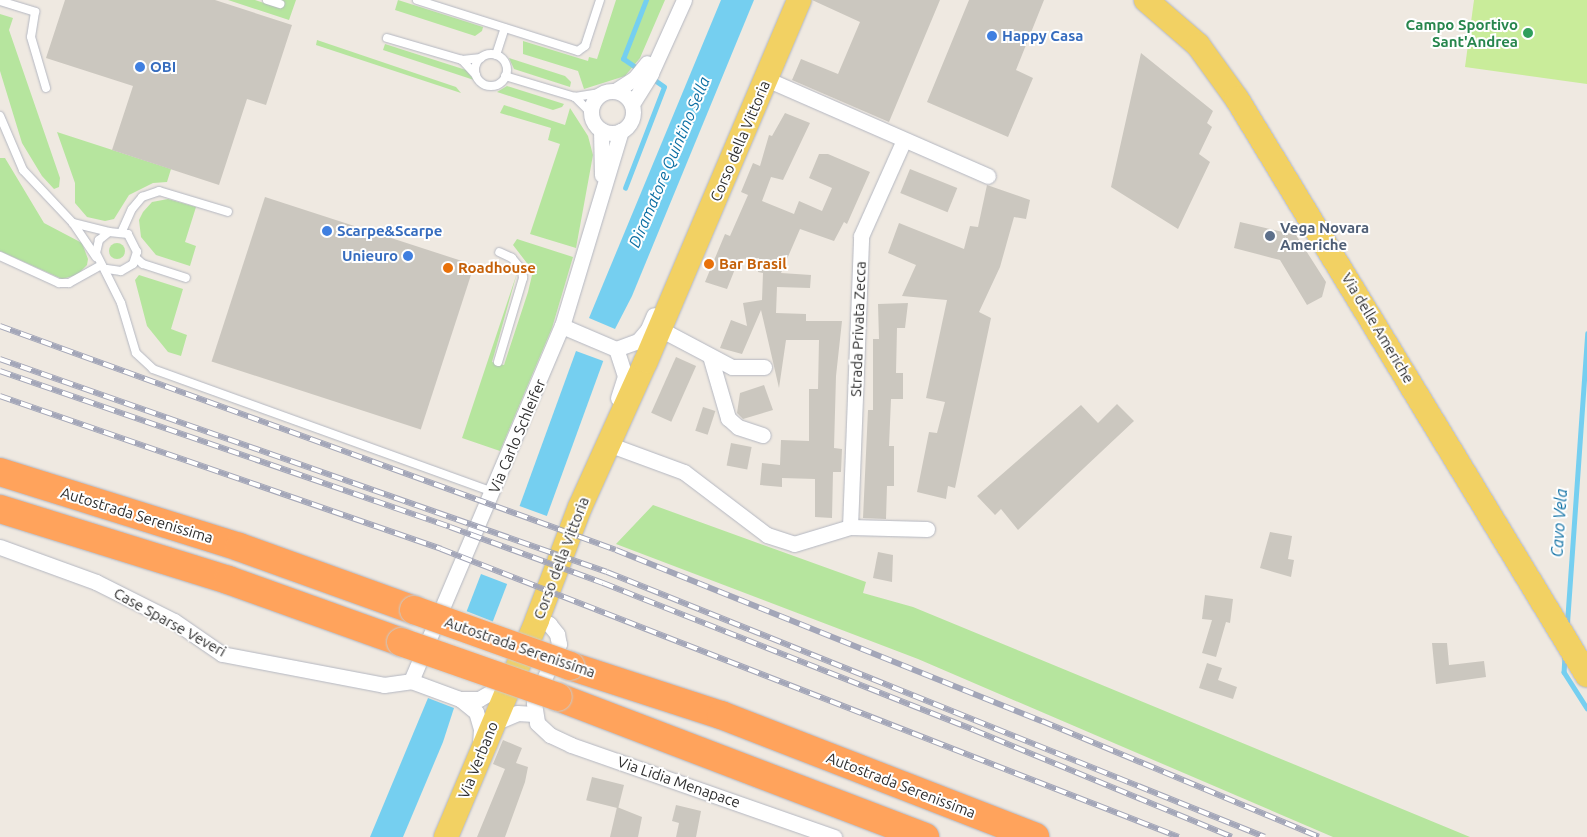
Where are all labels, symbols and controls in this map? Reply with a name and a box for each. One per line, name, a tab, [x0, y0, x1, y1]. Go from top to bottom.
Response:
place label: Campo Sportivo Sant'Andrea	[1406, 15, 1518, 50]
place label: Happy Casa	[1002, 27, 1083, 45]
marker: Campo Sportivo Sant'Andrea	[1522, 27, 1534, 39]
marker: Happy Casa	[986, 30, 998, 42]
place label: OBI	[150, 58, 176, 76]
marker: OBI	[134, 61, 146, 73]
water label: Diramatore Quintino Sella	[624, 74, 714, 250]
street label: Corso della Vittoria	[706, 78, 774, 204]
place label: Vega Novara Americhe	[1280, 218, 1369, 253]
place label: Scarpe&Scarpe	[337, 222, 442, 240]
marker: Scarpe&Scarpe	[321, 225, 333, 237]
marker: Vega Novara Americhe	[1264, 230, 1276, 242]
place label: Unieuro	[342, 247, 398, 265]
marker: Unieuro	[402, 250, 414, 262]
place label: Bar Brasil	[719, 255, 787, 273]
marker: Bar Brasil	[703, 258, 715, 270]
place label: Roadhouse	[458, 259, 536, 277]
street label: Strada Privata Zecca	[847, 261, 869, 397]
marker: Roadhouse	[442, 262, 454, 274]
street label: Via delle Americhe	[1338, 270, 1418, 386]
street label: Via Carlo Schleifer	[485, 376, 549, 496]
street label: Autostrada Serenissima	[59, 483, 215, 547]
water label: Cavo Vela	[1547, 488, 1571, 558]
street label: Corso della Vittoria	[529, 494, 593, 622]
street label: Case Sparse Veveri	[111, 584, 229, 660]
street label: Autostrada Serenissima	[442, 613, 598, 681]
street label: Via Verbano	[454, 719, 502, 801]
street label: Autostrada Serenissima	[824, 748, 978, 822]
street label: Via Lidia Menapace	[615, 753, 743, 811]

